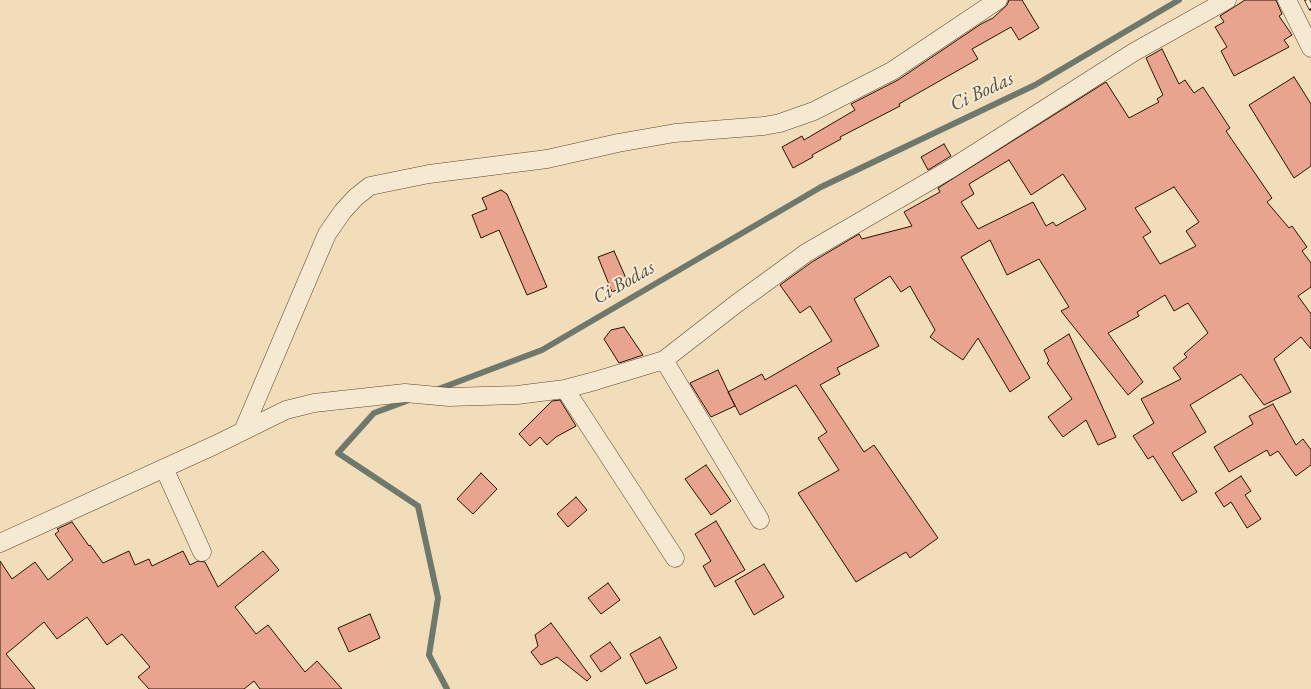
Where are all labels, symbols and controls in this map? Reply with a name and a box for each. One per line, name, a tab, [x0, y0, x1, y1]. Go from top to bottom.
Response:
water label: Ci Bodas	[946, 67, 1018, 117]
water label: Ci Bodas	[589, 256, 659, 310]

